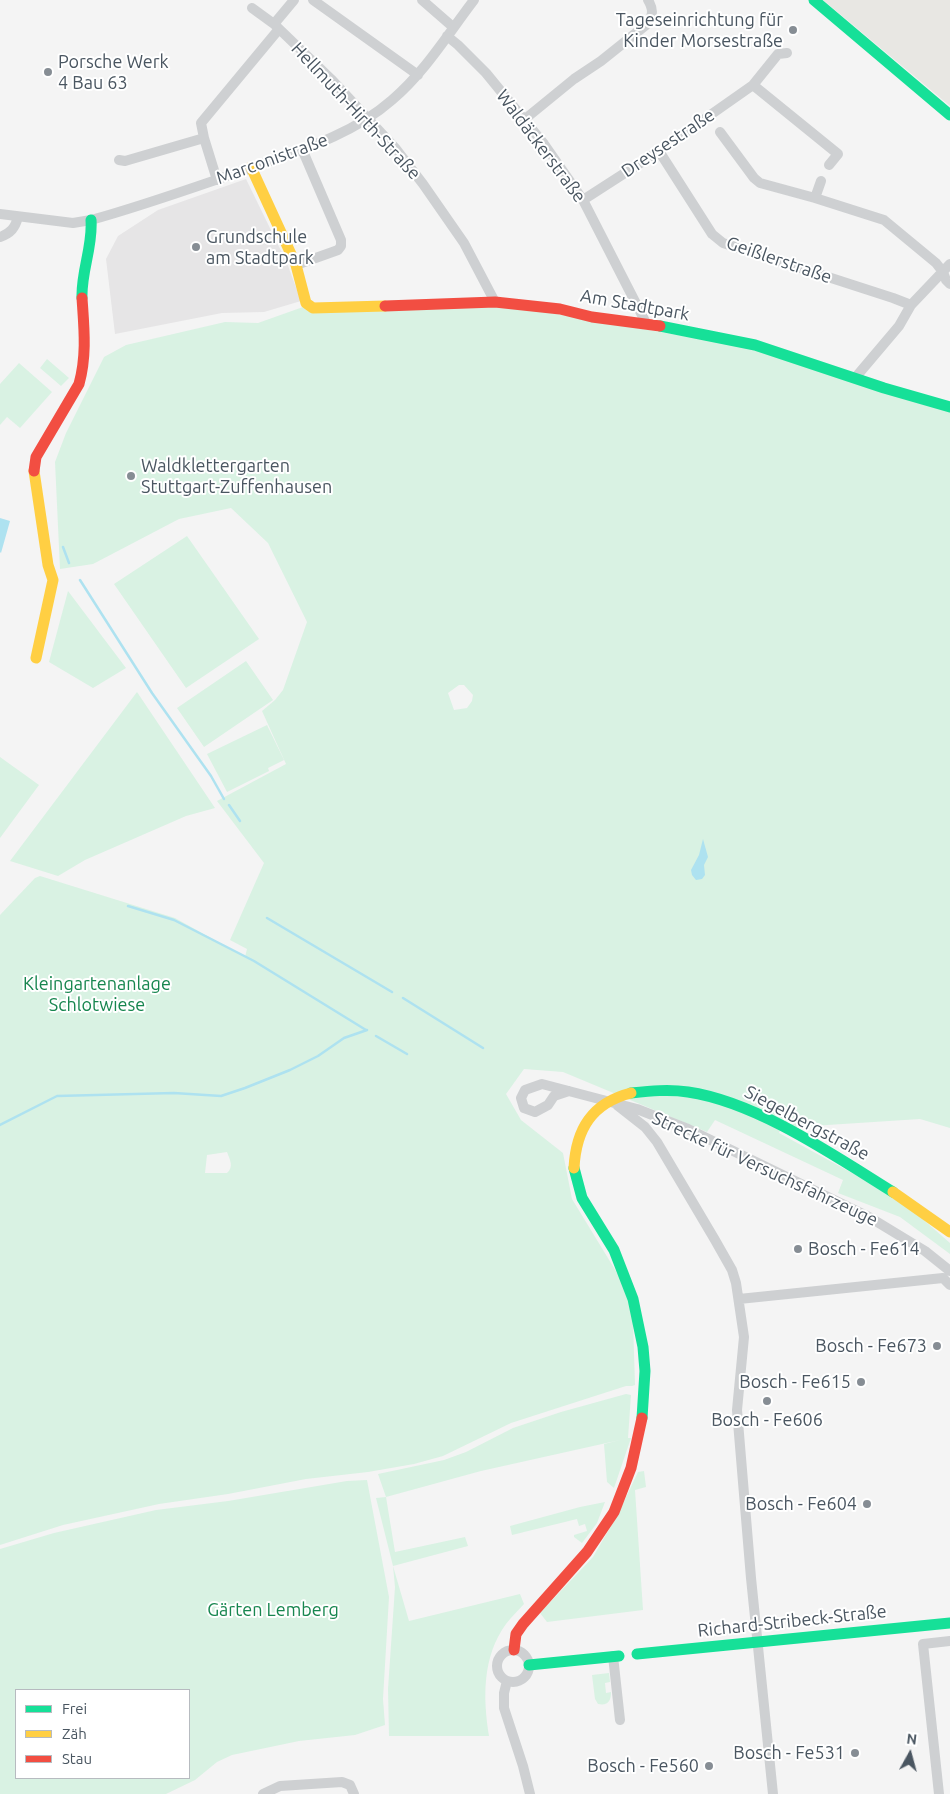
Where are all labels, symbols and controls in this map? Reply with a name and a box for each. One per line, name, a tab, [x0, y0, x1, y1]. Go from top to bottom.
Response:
place label: Tageseinrichtung für Kinder Morsestraße	[616, 9, 783, 52]
marker: Tageseinrichtung für Kinder Morsestraße	[787, 24, 799, 36]
street label: Hellmuth-Hirth-Straße	[287, 38, 425, 184]
place label: Porsche Werk 4 Bau 63	[58, 51, 169, 94]
marker: Porsche Werk 4 Bau 63	[42, 66, 54, 78]
street label: Waldäckerstraße	[492, 85, 590, 207]
street label: Dreysestraße	[617, 104, 719, 182]
street label: Marconistraße	[213, 129, 331, 189]
place label: Grundschule am Stadtpark	[206, 226, 314, 268]
street label: Geißlerstraße	[723, 232, 835, 288]
marker: Grundschule am Stadtpark	[190, 241, 202, 253]
street label: Am Stadtpark	[579, 285, 691, 325]
place label: Waldklettergarten Stuttgart-Zuffenhausen	[141, 455, 332, 498]
marker: Waldklettergarten Stuttgart-Zuffenhausen	[125, 470, 137, 482]
park label: Kleingartenanlage Schlotwiese	[23, 973, 171, 1016]
street label: Siegelbergstraße	[741, 1081, 873, 1165]
street label: Strecke für Versuchsfahrzeuge	[649, 1107, 881, 1231]
place label: Bosch - Fe614	[808, 1238, 920, 1260]
marker: Bosch - Fe614	[792, 1243, 804, 1255]
place label: Bosch - Fe673	[815, 1335, 927, 1357]
marker: Bosch - Fe673	[931, 1340, 943, 1352]
place label: Bosch - Fe615	[739, 1371, 851, 1393]
marker: Bosch - Fe615	[855, 1376, 867, 1388]
marker: Bosch - Fe606	[761, 1395, 773, 1407]
place label: Bosch - Fe606	[711, 1409, 823, 1431]
place label: Bosch - Fe604	[745, 1493, 857, 1515]
marker: Bosch - Fe604	[861, 1498, 873, 1510]
park label: Gärten Lemberg	[207, 1599, 339, 1621]
street label: Richard-Stribeck-Straße	[696, 1600, 888, 1642]
legend	[15, 1689, 190, 1779]
text: Frei	[62, 1700, 87, 1717]
text: Zäh	[62, 1725, 87, 1742]
north arrow	[885, 1729, 935, 1779]
text: N	[906, 1731, 918, 1748]
place label: Bosch - Fe531	[733, 1742, 845, 1764]
marker: Bosch - Fe531	[849, 1747, 861, 1759]
text: Stau	[62, 1750, 92, 1767]
place label: Bosch - Fe560	[587, 1755, 699, 1777]
marker: Bosch - Fe560	[703, 1760, 715, 1772]

